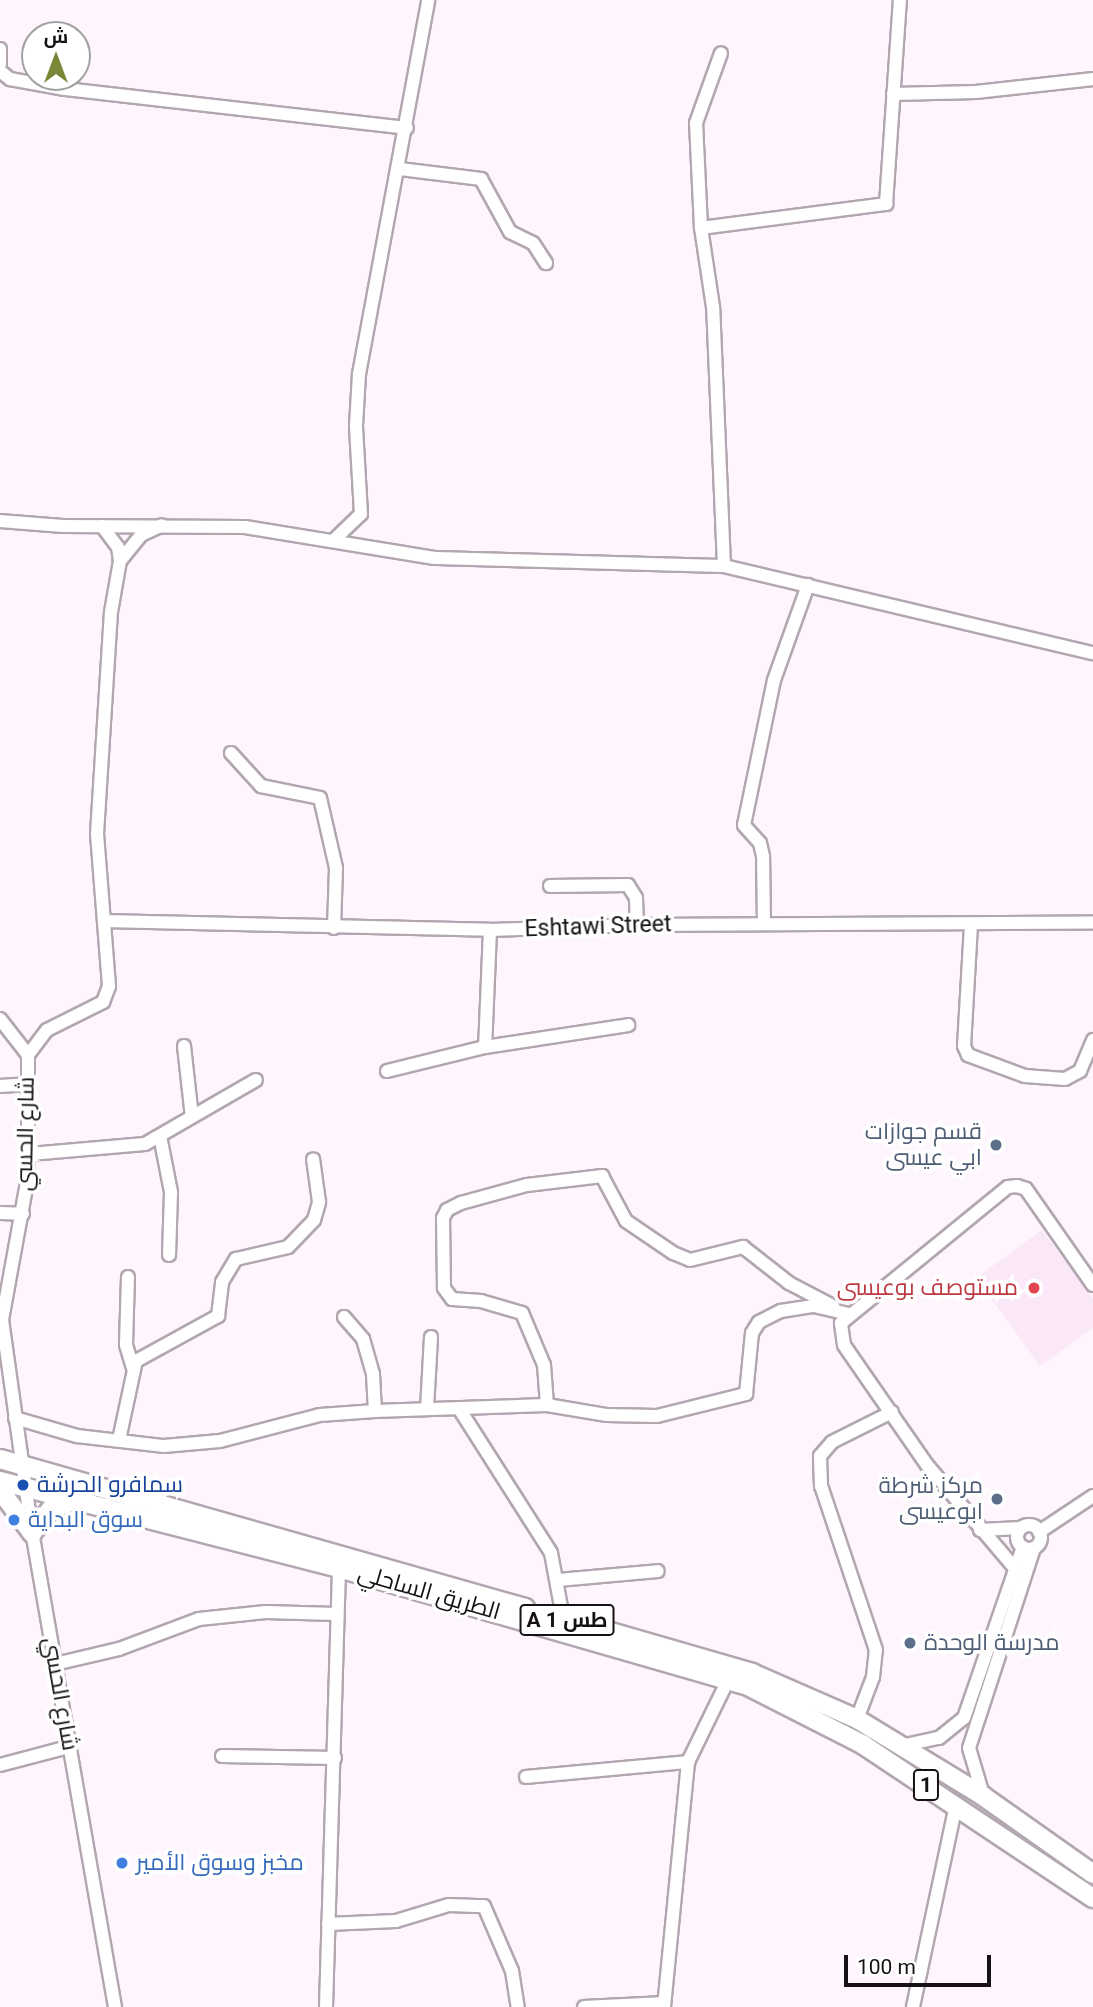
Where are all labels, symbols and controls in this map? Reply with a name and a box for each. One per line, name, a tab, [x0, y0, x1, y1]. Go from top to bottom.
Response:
north arrow	[21, 21, 91, 91]
text: ش	[44, 25, 68, 48]
street label: Eshtawi Street	[524, 911, 672, 943]
street label: شارع الحسي	[11, 1077, 41, 1191]
place label: قسم جوازات ابي عيسى	[865, 1118, 982, 1172]
marker: قسم جوازات ابي عيسى	[988, 1137, 1004, 1153]
place label: مستوصف بوعيسى	[837, 1274, 1018, 1302]
marker: مستوصف بوعيسى	[1024, 1278, 1044, 1298]
place label: سمافرو الحرشة	[37, 1471, 183, 1499]
place label: مركز شرطة ابوعيسى	[878, 1472, 983, 1526]
marker: سمافرو الحرشة	[15, 1477, 31, 1493]
marker: مركز شرطة ابوعيسى	[989, 1491, 1005, 1507]
place label: سوق البداية	[28, 1506, 143, 1534]
marker: سوق البداية	[6, 1512, 22, 1528]
street label: الطريق الساحلي	[355, 1559, 503, 1627]
road number: A 1 طس	[518, 1602, 616, 1638]
place label: مدرسة الوحدة	[924, 1629, 1059, 1657]
street label: شارع الحسي	[36, 1635, 84, 1753]
marker: مدرسة الوحدة	[902, 1635, 918, 1651]
road number: 1	[912, 1768, 940, 1802]
place label: مخبز وسوق الأمير	[136, 1849, 304, 1877]
marker: مخبز وسوق الأمير	[114, 1855, 130, 1871]
scale bar	[848, 1940, 995, 1984]
text: 100 m	[857, 1955, 916, 1979]

